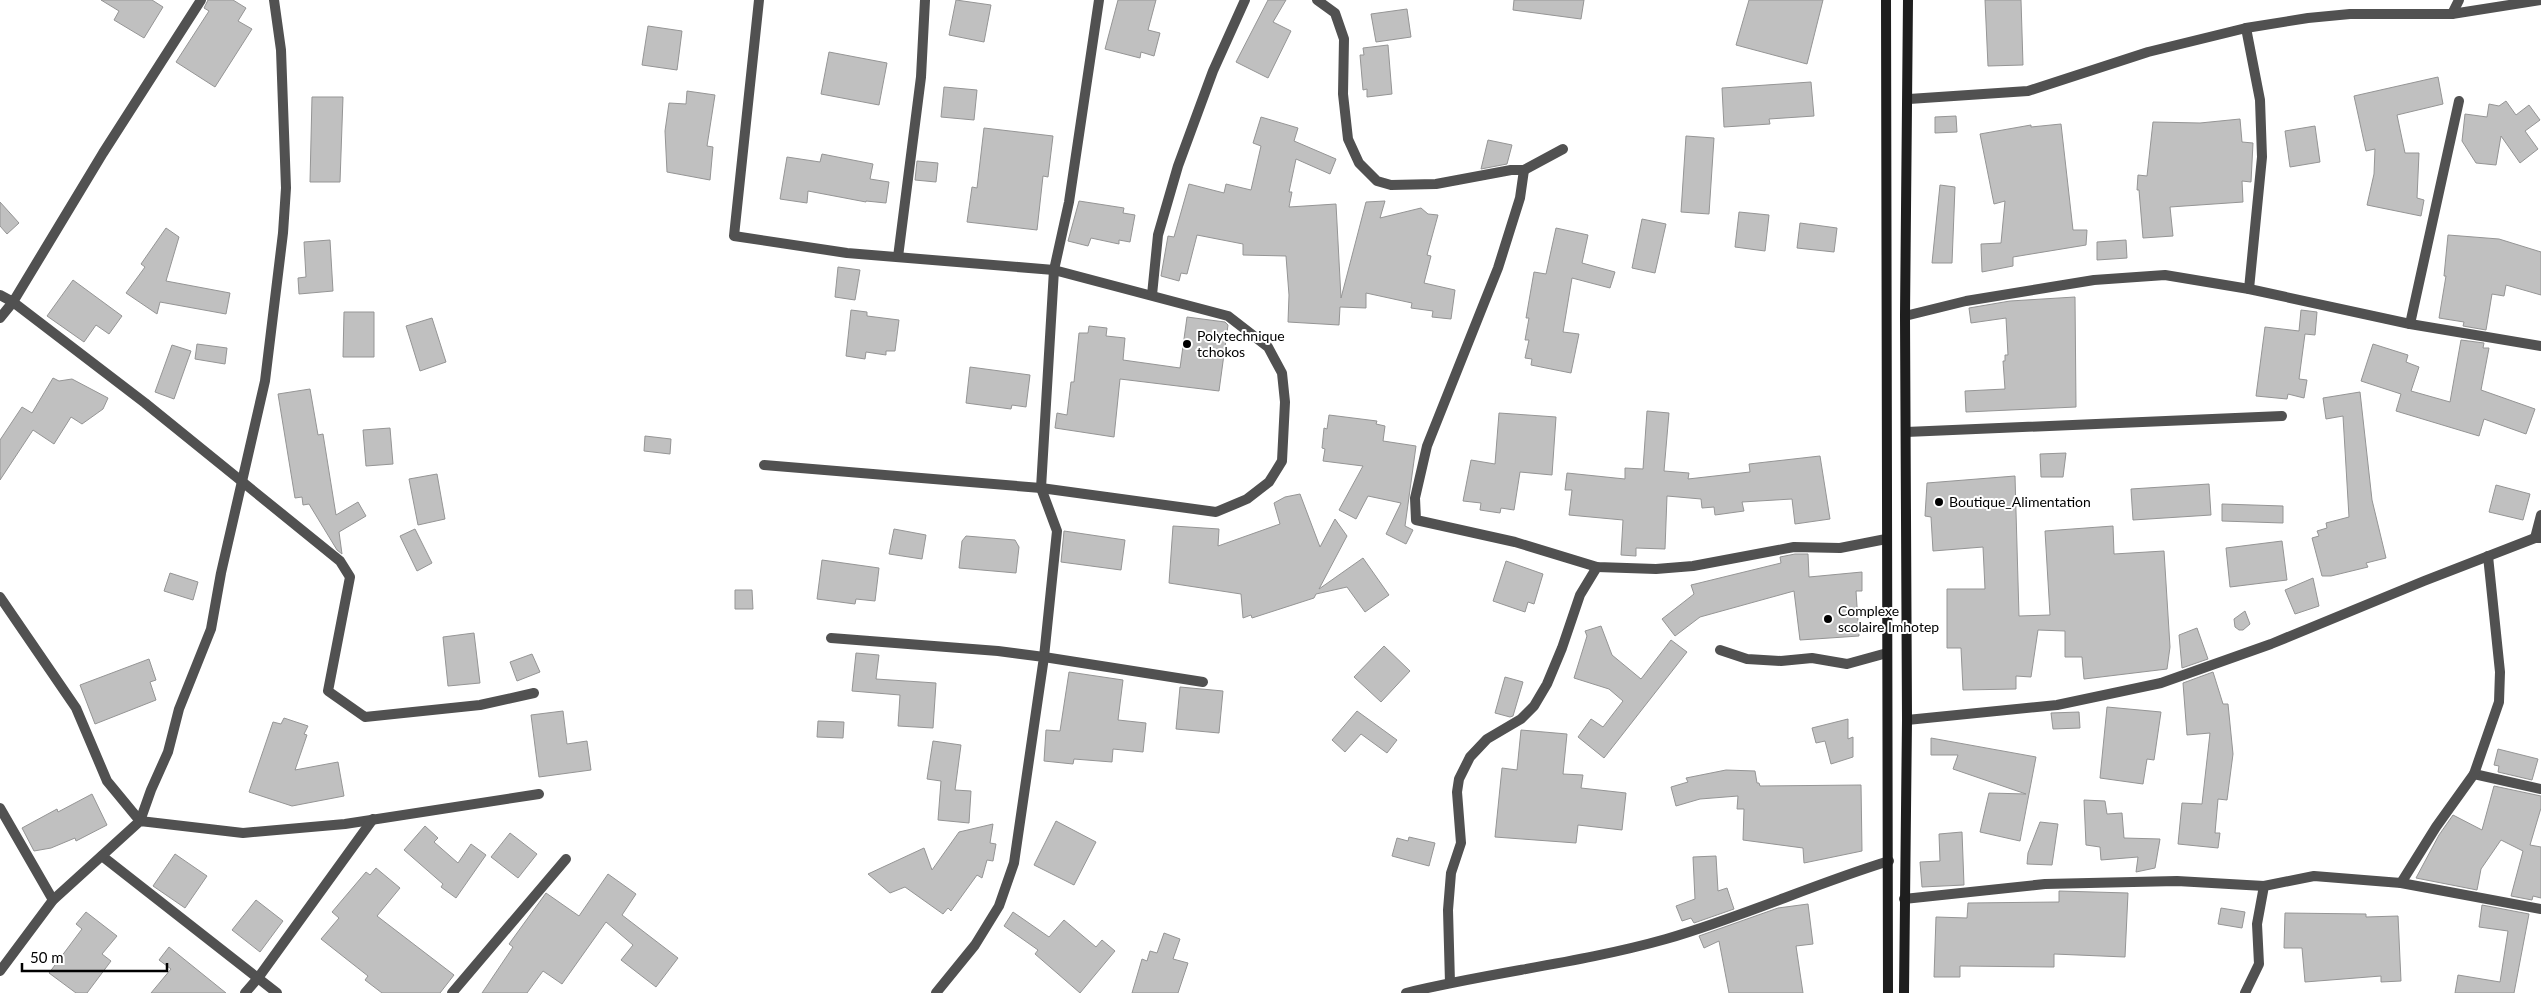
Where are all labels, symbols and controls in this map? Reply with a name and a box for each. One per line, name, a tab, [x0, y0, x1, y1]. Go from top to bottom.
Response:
place label: Polytechnique tchokos	[1197, 327, 1285, 360]
marker: Polytechnique tchokos	[1181, 338, 1193, 350]
place label: Boutique_Alimentation	[1949, 493, 2091, 510]
marker: Boutique_Alimentation	[1933, 496, 1945, 508]
place label: Complexe scolaire Imhotep	[1838, 602, 1939, 635]
marker: Complexe scolaire Imhotep	[1822, 613, 1834, 625]
scale bar	[22, 940, 168, 972]
text: 50 m	[30, 948, 64, 966]

